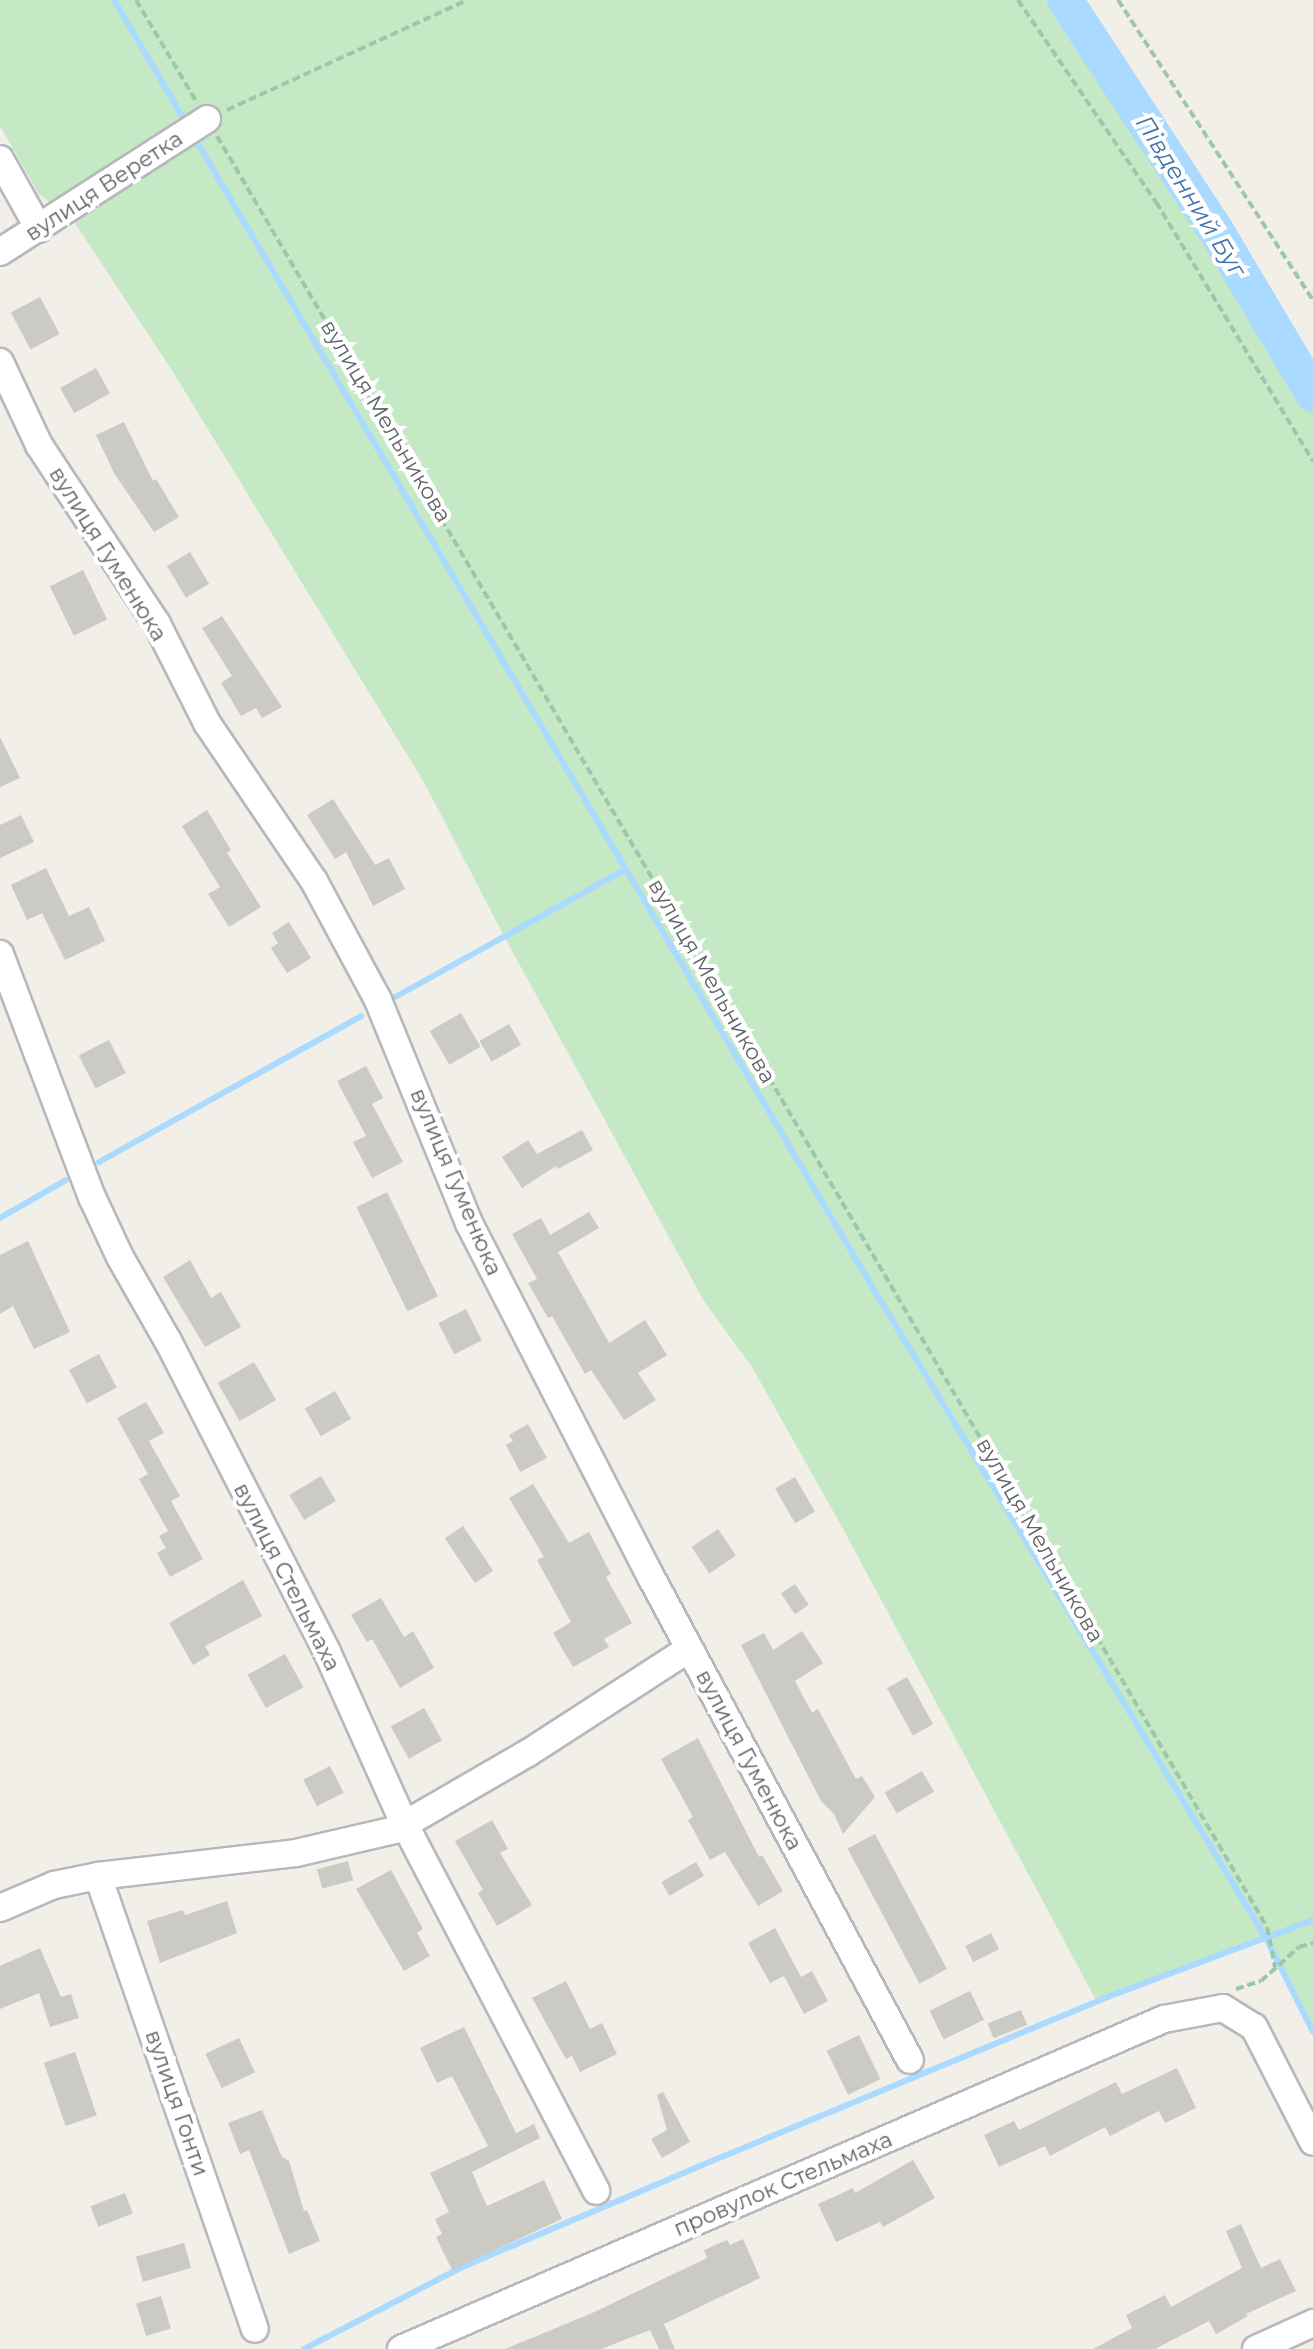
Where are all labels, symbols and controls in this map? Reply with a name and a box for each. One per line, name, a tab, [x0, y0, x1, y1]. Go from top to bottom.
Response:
water label: Південний Буг	[1130, 110, 1252, 282]
street label: вулиця Веретка	[20, 125, 188, 247]
street label: вулиця Мельникова	[315, 315, 457, 527]
street label: вулиця Гуменюка	[44, 462, 172, 646]
street label: вулиця Мельникова	[643, 874, 781, 1088]
street label: вулиця Гуменюка	[405, 1084, 507, 1280]
street label: вулиця Мельникова	[971, 1433, 1109, 1647]
street label: вулиця Стельмаха	[228, 1478, 346, 1676]
street label: вулиця Гуменюка	[690, 1665, 808, 1855]
street label: вулиця Гонти	[140, 2027, 214, 2179]
street label: провулок Стельмаха	[670, 2126, 896, 2242]

